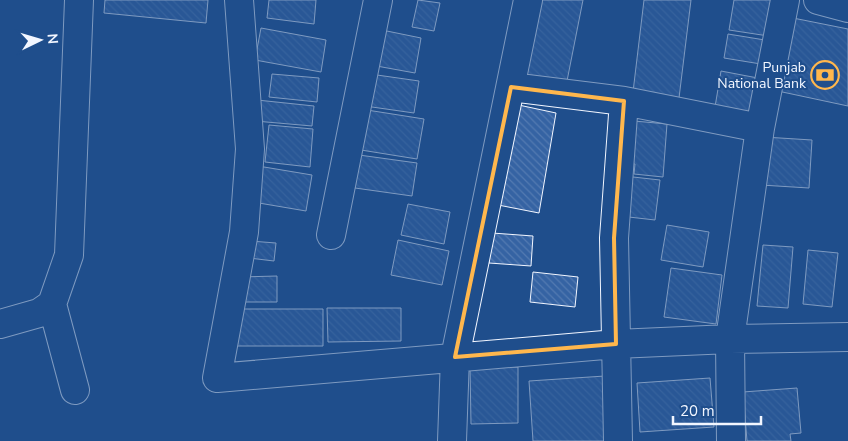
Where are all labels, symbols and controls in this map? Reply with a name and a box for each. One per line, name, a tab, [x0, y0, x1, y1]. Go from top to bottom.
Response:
north arrow	[15, 15, 65, 65]
text: N	[43, 33, 62, 45]
place label: Punjab National Bank	[717, 58, 807, 93]
bank icon: Punjab National Bank	[810, 60, 840, 90]
scale bar	[673, 394, 760, 426]
text: 20 m	[680, 401, 715, 421]

